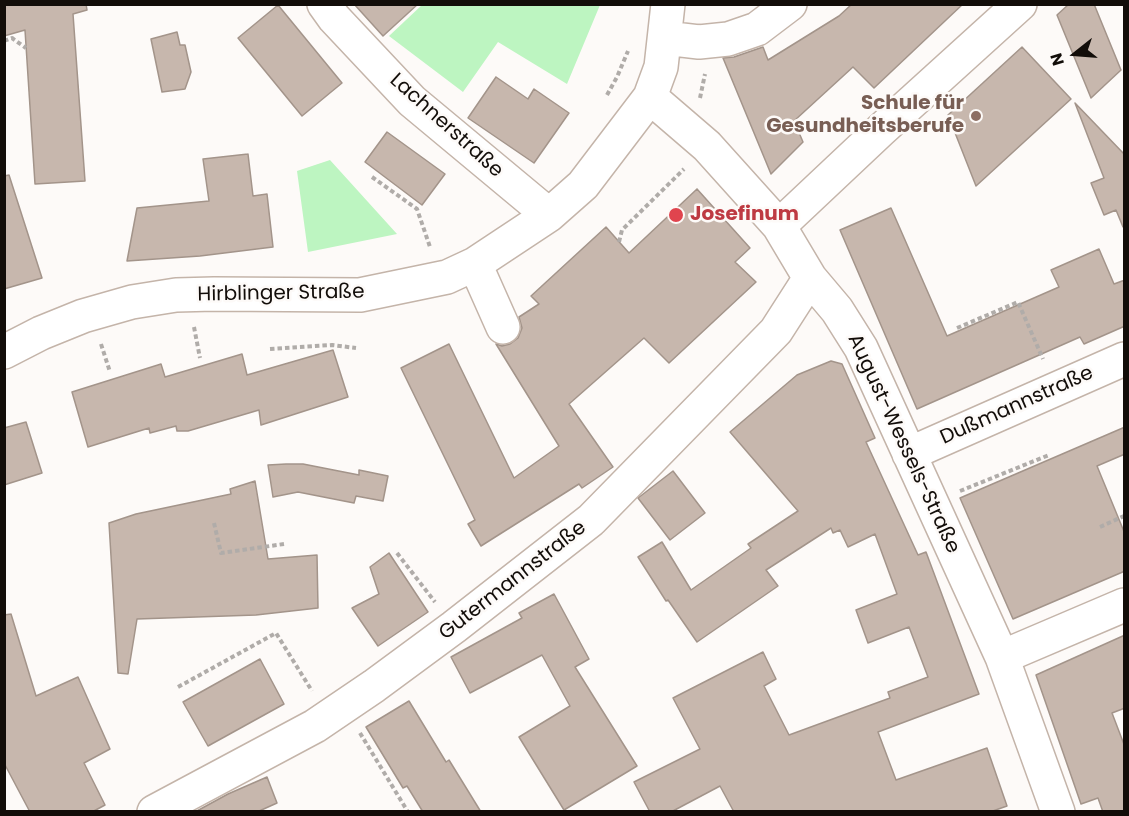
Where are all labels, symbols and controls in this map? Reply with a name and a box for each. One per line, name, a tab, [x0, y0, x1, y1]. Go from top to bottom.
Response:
north arrow	[1045, 24, 1105, 84]
text: N	[1045, 50, 1070, 69]
street label: Lachnerstraße	[384, 69, 508, 183]
place label: Schule für Gesundheitsberufe	[766, 92, 964, 139]
marker: Schule für Gesundheitsberufe	[969, 109, 983, 123]
place label: Josefinum	[690, 203, 799, 227]
marker: Josefinum	[667, 206, 685, 224]
street label: Hirblinger Straße	[197, 281, 365, 307]
street label: August-Wessels-Straße	[842, 331, 964, 557]
street label: Dußmannstraße	[937, 361, 1097, 451]
street label: Gutermannstraße	[435, 516, 591, 646]

